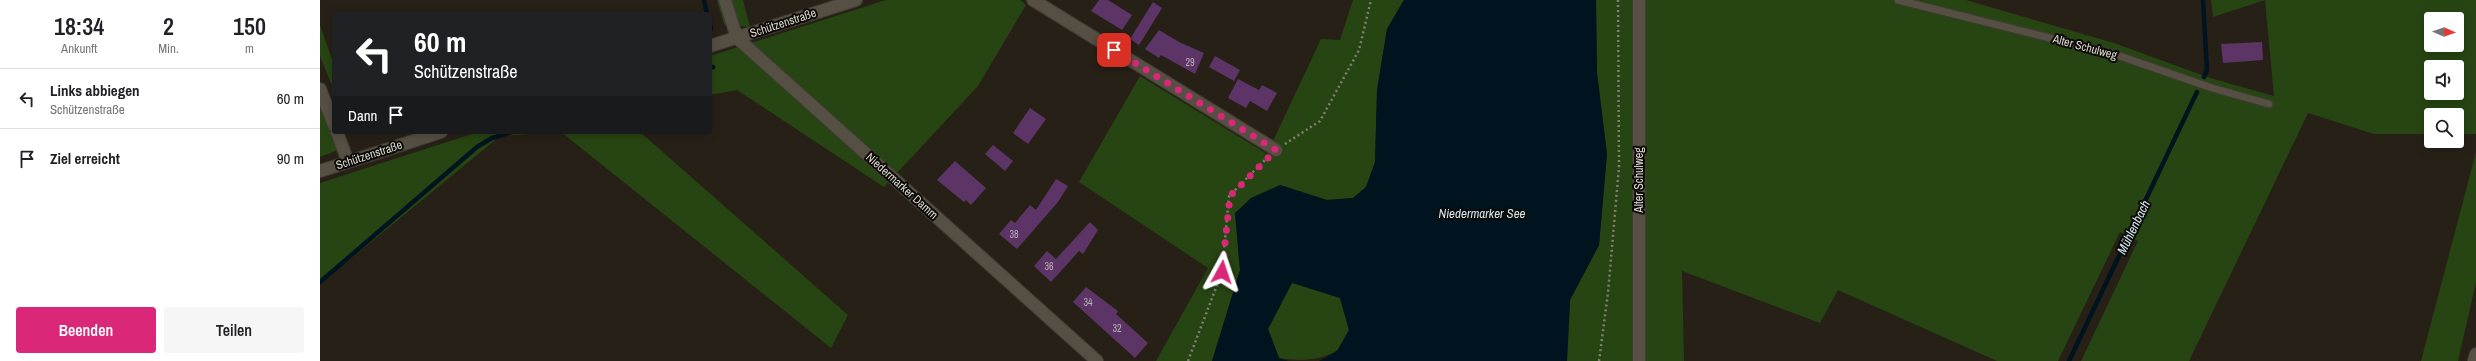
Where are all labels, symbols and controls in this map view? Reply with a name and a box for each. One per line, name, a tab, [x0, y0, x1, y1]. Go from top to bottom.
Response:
street label: Schützenstraße	[748, 5, 818, 41]
text: 18:34	[54, 10, 104, 42]
text: 2	[163, 10, 174, 42]
text: 150	[233, 10, 266, 42]
north arrow	[2424, 12, 2464, 52]
map controls	[2424, 12, 2464, 148]
text: 60 m	[414, 23, 466, 61]
icon: left	[348, 28, 400, 80]
street label: Alter Schulweg	[2050, 31, 2119, 63]
pin	[1097, 33, 1131, 67]
icon: arrive	[1103, 39, 1125, 61]
text: Ankunft	[61, 40, 97, 57]
text: Min.	[158, 40, 179, 57]
text: m	[245, 40, 254, 57]
house number: 29	[1185, 56, 1195, 69]
text: Schützenstraße	[414, 59, 517, 84]
button: sound	[2424, 60, 2464, 100]
text: Links abbiegen	[50, 80, 140, 101]
icon: left	[16, 88, 38, 110]
text: 60 m	[277, 88, 304, 109]
text: Schützenstraße	[50, 101, 125, 118]
icon: arrive	[385, 104, 407, 126]
text: Dann	[348, 105, 377, 126]
button: search	[2424, 108, 2464, 148]
street label: Schützenstraße	[334, 137, 404, 173]
street label: Alter Schulweg	[1631, 147, 1647, 214]
icon: arrive	[16, 148, 38, 170]
text: Ziel erreicht	[50, 148, 120, 169]
text: 90 m	[277, 148, 304, 169]
street label: Niedermarker Damm	[863, 149, 941, 223]
water label: Mühlenbach	[2113, 197, 2154, 257]
water label: Niedermarker See	[1438, 205, 1526, 222]
house number: 38	[1009, 228, 1019, 241]
position arrow	[1201, 251, 1243, 293]
house number: 36	[1044, 260, 1054, 273]
house number: 34	[1083, 296, 1093, 309]
button: Beenden	[16, 307, 156, 353]
button: Teilen	[164, 307, 304, 353]
house number: 32	[1112, 322, 1122, 335]

